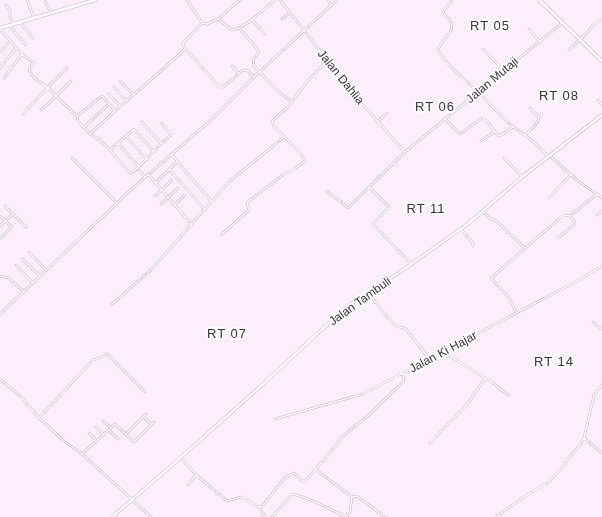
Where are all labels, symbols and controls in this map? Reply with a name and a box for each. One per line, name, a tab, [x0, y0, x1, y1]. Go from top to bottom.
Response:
district label: RT 05	[470, 18, 510, 33]
street label: Jalan Dahlia	[315, 47, 367, 107]
street label: Jalan Mutaji	[463, 54, 521, 106]
district label: RT 08	[539, 88, 579, 103]
district label: RT 06	[415, 99, 455, 114]
district label: RT 11	[407, 201, 445, 216]
street label: Jalan Tambuli	[326, 274, 394, 328]
district label: RT 07	[207, 326, 247, 341]
street label: Jalan Ki Hajar	[407, 328, 479, 376]
district label: RT 14	[534, 354, 574, 369]

